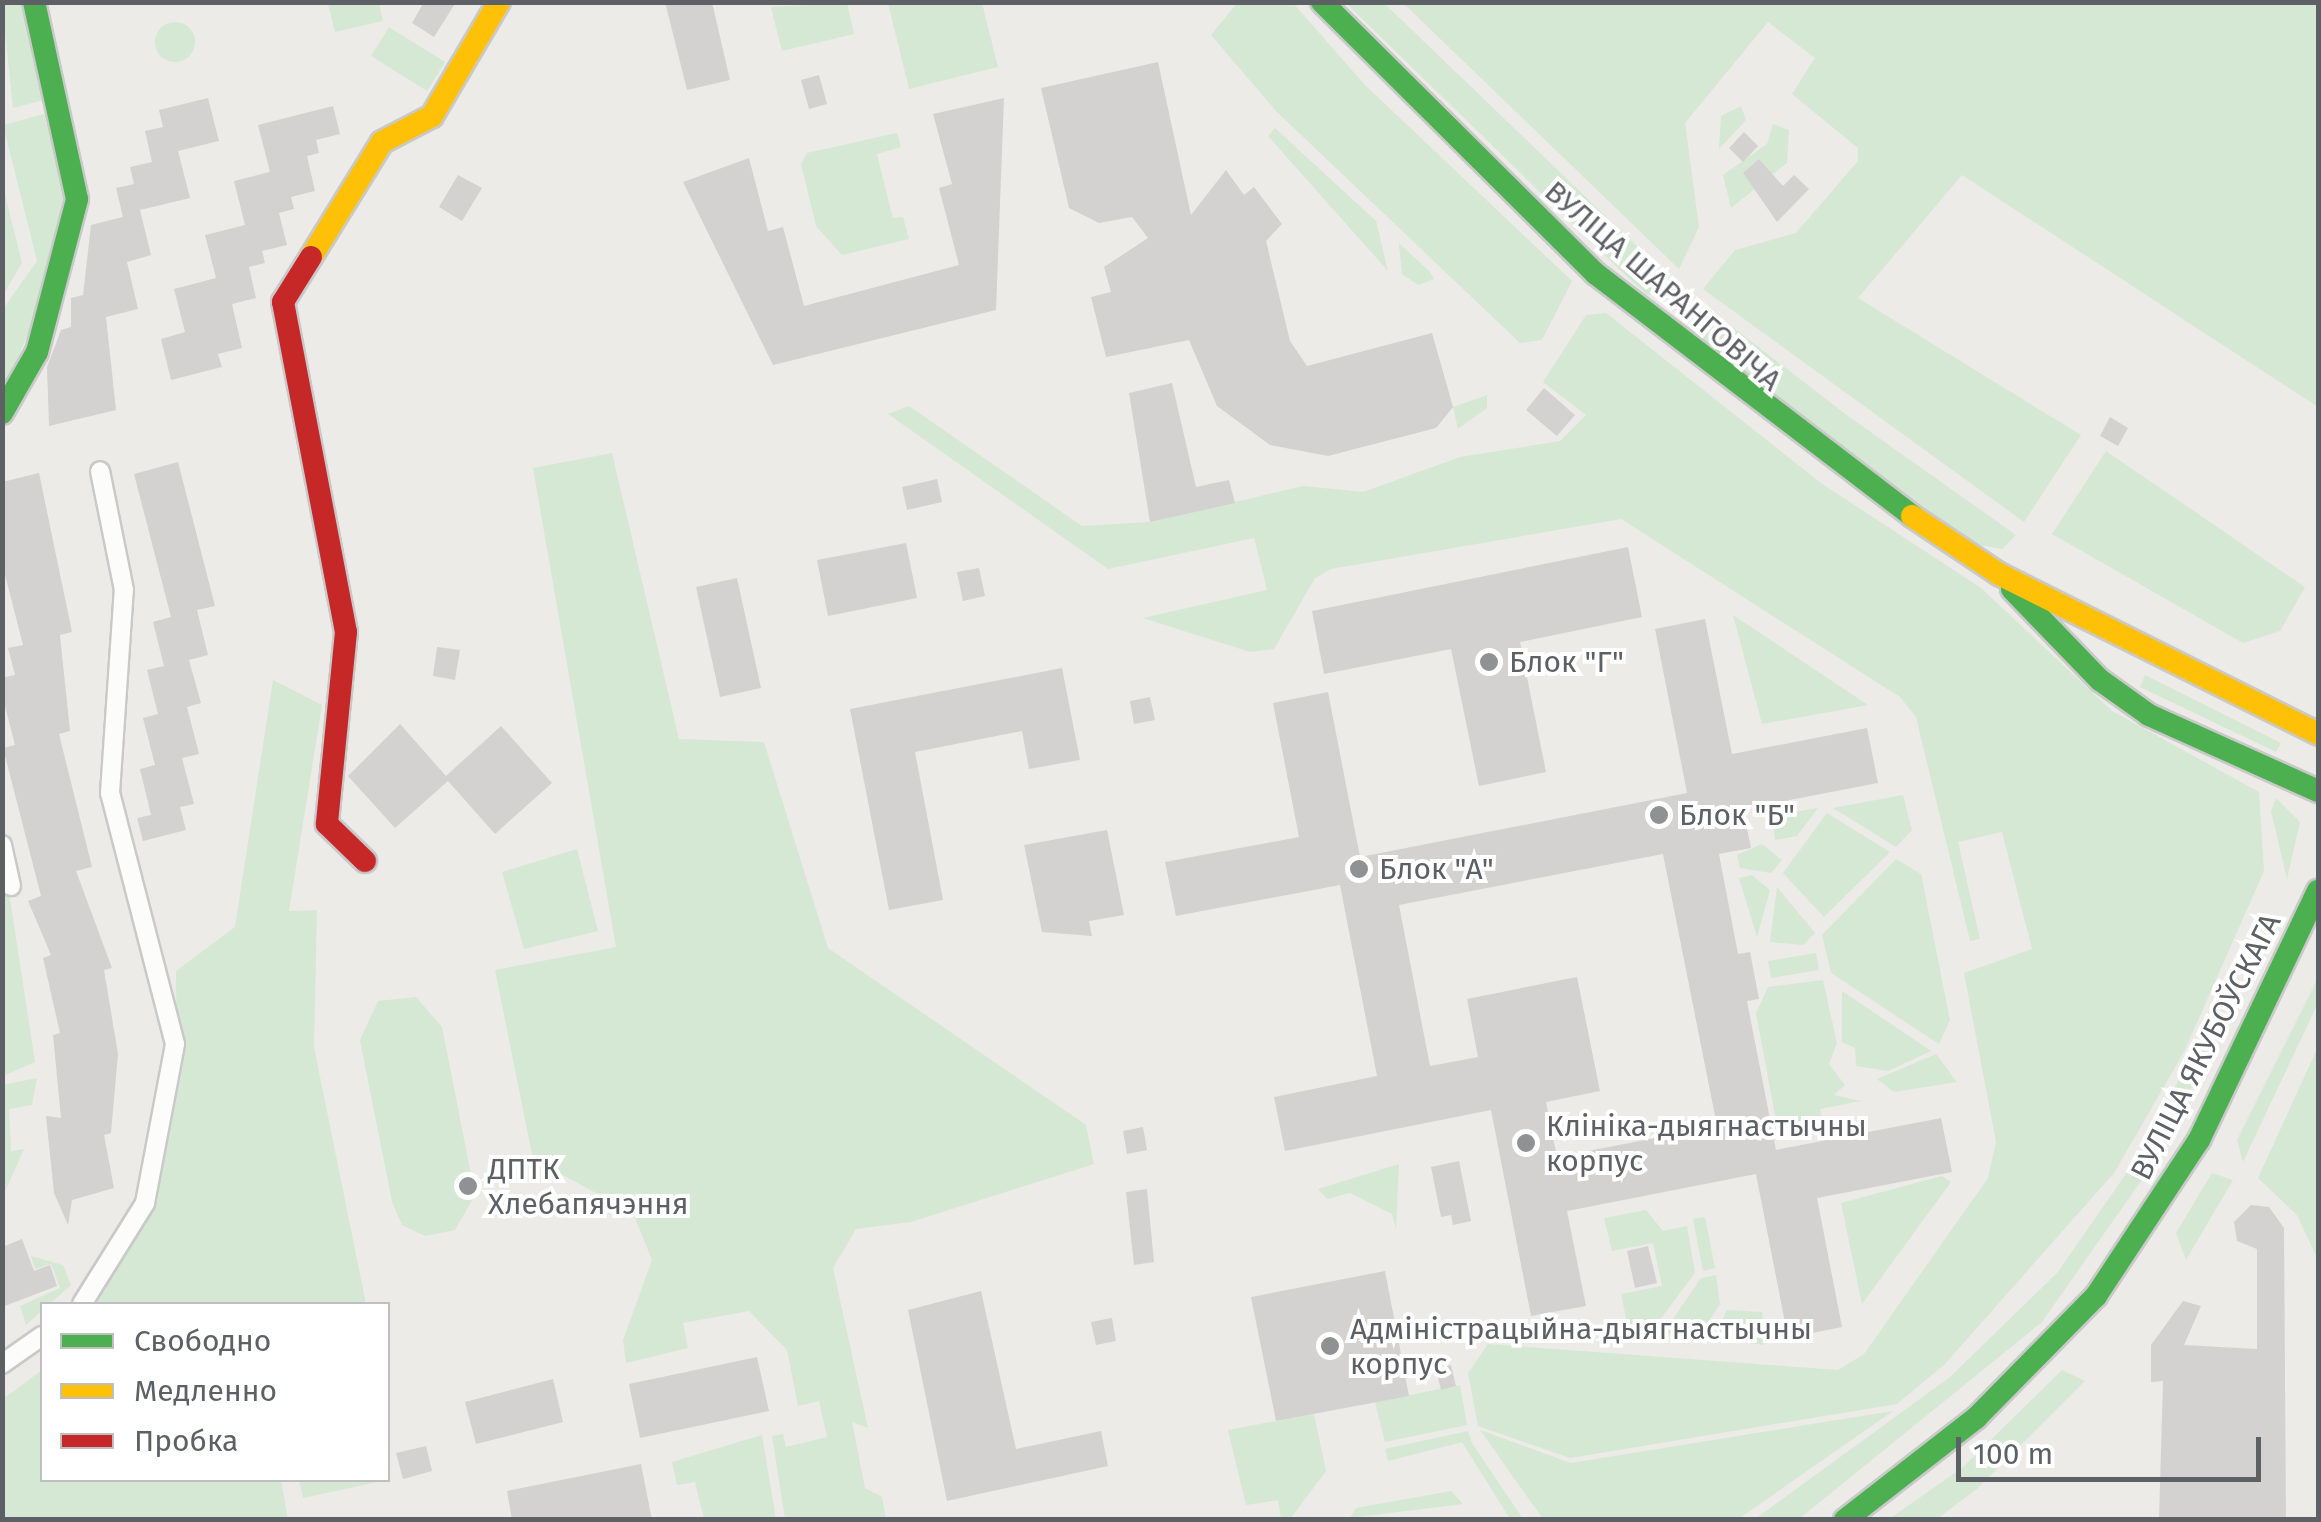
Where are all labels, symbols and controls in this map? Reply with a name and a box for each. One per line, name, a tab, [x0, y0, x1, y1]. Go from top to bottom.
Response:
street label: ВУЛІЦА ШАРАНГОВІЧА	[1537, 173, 1789, 399]
place label: Блок "Г"	[1509, 644, 1624, 680]
marker: Блок "Г"	[1478, 651, 1500, 673]
place label: Блок "Б"	[1679, 797, 1795, 833]
marker: Блок "Б"	[1648, 804, 1670, 826]
place label: Блок "А"	[1379, 851, 1494, 887]
marker: Блок "А"	[1348, 858, 1370, 880]
street label: ВУЛІЦА ЯКУБОЎСКАГА	[2123, 908, 2289, 1186]
place label: Клініка-дыягнастычны корпус	[1546, 1108, 1867, 1178]
marker: Клініка-дыягнастычны корпус	[1515, 1132, 1537, 1154]
place label: ДПТК Хлебапячэння	[488, 1151, 689, 1222]
marker: ДПТК Хлебапячэння	[457, 1175, 479, 1197]
legend	[40, 1302, 390, 1482]
place label: Адміністрацыйна-дыягнастычны корпус	[1350, 1311, 1812, 1382]
text: Свободно	[134, 1323, 271, 1359]
marker: Адміністрацыйна-дыягнастычны корпус	[1319, 1335, 1341, 1357]
text: Медленно	[134, 1373, 277, 1409]
scale bar	[1961, 1417, 2266, 1479]
text: Пробка	[134, 1423, 238, 1459]
text: 100 m	[1973, 1436, 2053, 1472]

